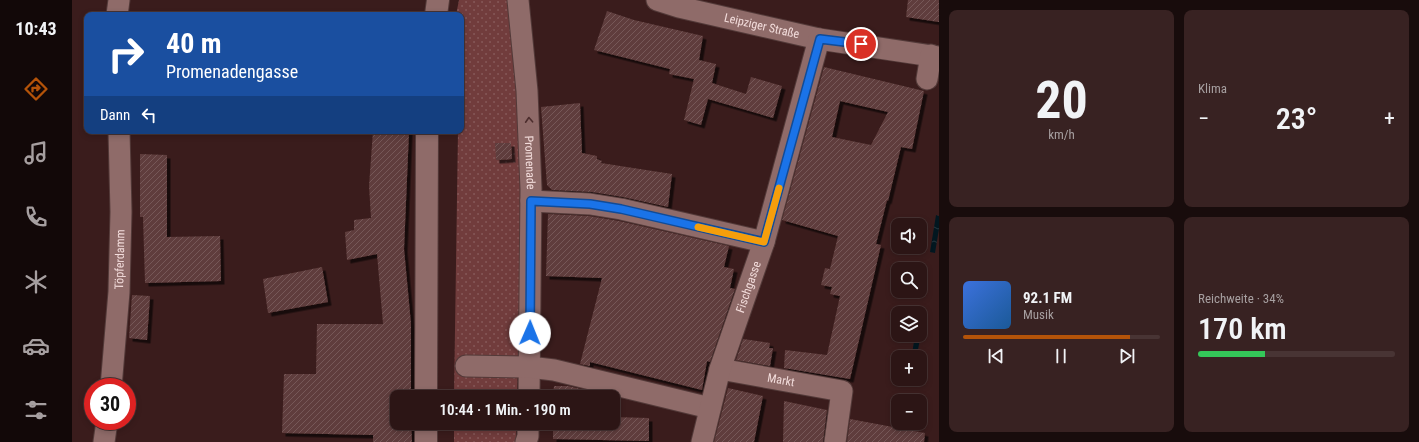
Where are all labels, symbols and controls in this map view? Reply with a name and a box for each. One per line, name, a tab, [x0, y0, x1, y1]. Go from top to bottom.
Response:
street label: Leipziger Straße	[723, 11, 801, 41]
text: 10:43	[15, 18, 57, 39]
text: 40 m	[166, 27, 222, 60]
pin	[844, 27, 878, 61]
icon: right	[100, 28, 152, 80]
icon: arrive	[850, 33, 872, 55]
text: Promenadengasse	[166, 61, 298, 82]
text: 20	[1035, 70, 1088, 131]
icon: directions	[22, 75, 50, 103]
text: Klima	[1198, 81, 1227, 96]
text: 23°	[1276, 101, 1317, 136]
icon: left	[138, 104, 160, 126]
text: Dann	[100, 106, 130, 124]
text: −	[1198, 106, 1209, 131]
text: +	[1384, 106, 1395, 131]
one-way arrow	[524, 117, 533, 123]
text: km/h	[1048, 127, 1075, 142]
street label: Promenade	[522, 135, 538, 190]
icon: music	[22, 139, 50, 167]
icon: phone	[22, 203, 50, 231]
map controls	[891, 218, 927, 430]
button: sound	[891, 218, 927, 254]
street label: Töpferdamm	[112, 229, 128, 290]
street label: Fischgasse	[733, 259, 764, 315]
button: search	[891, 262, 927, 298]
icon: climate	[22, 268, 50, 296]
text: 92.1 FM	[1023, 289, 1072, 307]
text: Reichweite · 34%	[1198, 291, 1284, 306]
button: layers	[891, 306, 927, 342]
text: Musik	[1023, 307, 1054, 322]
text: 170 km	[1198, 311, 1287, 346]
position arrow	[509, 312, 551, 354]
icon: car	[22, 332, 50, 360]
icon: previous	[985, 345, 1007, 367]
icon: pause	[1050, 345, 1072, 367]
icon: next	[1116, 345, 1138, 367]
button: +	[891, 350, 927, 386]
street label: Markt	[766, 371, 796, 389]
speed limit sign: 30	[84, 378, 136, 430]
button: −	[891, 394, 927, 430]
icon: filters	[22, 396, 50, 424]
text: 10:44 · 1 Min. · 190 m	[439, 401, 571, 419]

